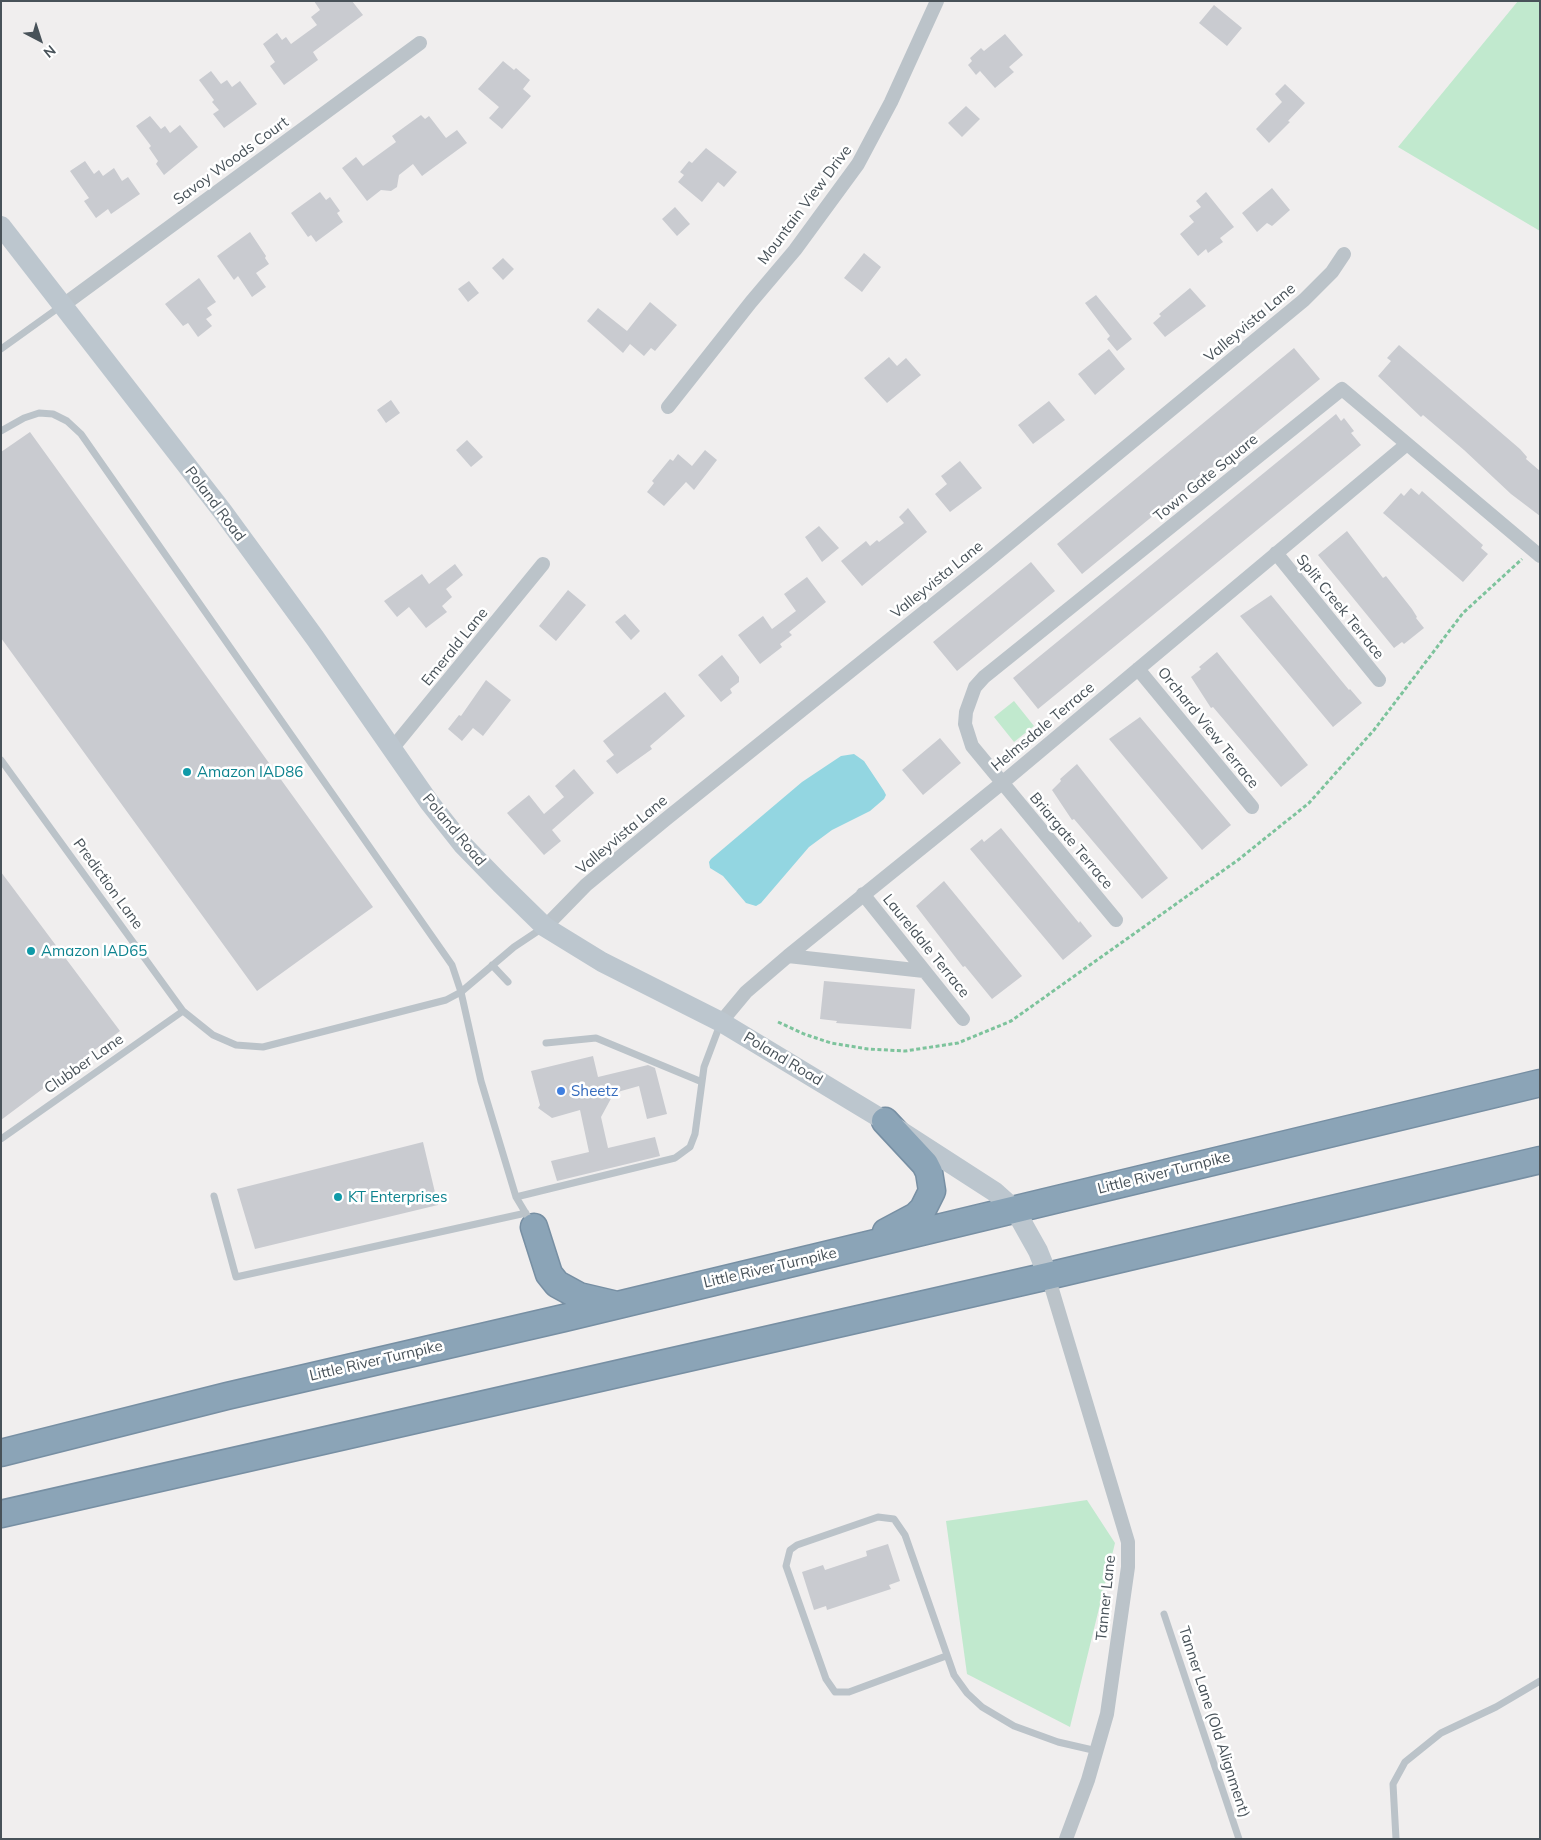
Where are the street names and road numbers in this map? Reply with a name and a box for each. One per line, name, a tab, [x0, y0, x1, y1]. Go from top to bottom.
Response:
street label: Savoy Woods Court	[170, 113, 292, 209]
street label: Mountain View Drive	[754, 142, 856, 268]
street label: Valleyvista Lane	[1201, 280, 1299, 366]
street label: Town Gate Square	[1150, 430, 1262, 526]
street label: Poland Road	[181, 463, 249, 545]
street label: Valleyvista Lane	[887, 537, 987, 623]
street label: Split Creek Terrace	[1292, 551, 1388, 663]
street label: Emerald Lane	[418, 604, 492, 690]
street label: Orchard View Terrace	[1154, 664, 1262, 792]
street label: Helmsdale Terrace	[988, 679, 1098, 775]
street label: Briargate Terrace	[1025, 789, 1117, 893]
street label: Poland Road	[418, 790, 490, 870]
street label: Valleyvista Lane	[573, 792, 671, 878]
street label: Prediction Lane	[69, 835, 147, 933]
street label: Laureldale Terrace	[879, 891, 973, 1001]
street label: Poland Road	[740, 1028, 826, 1090]
street label: Clubber Lane	[41, 1030, 127, 1098]
street label: Little River Turnpike	[1096, 1148, 1232, 1198]
street label: Little River Turnpike	[702, 1244, 838, 1292]
street label: Little River Turnpike	[308, 1337, 444, 1385]
street label: Tanner Lane	[1093, 1554, 1119, 1642]
street label: Tanner Lane (Old Alignment)	[1175, 1624, 1253, 1820]

